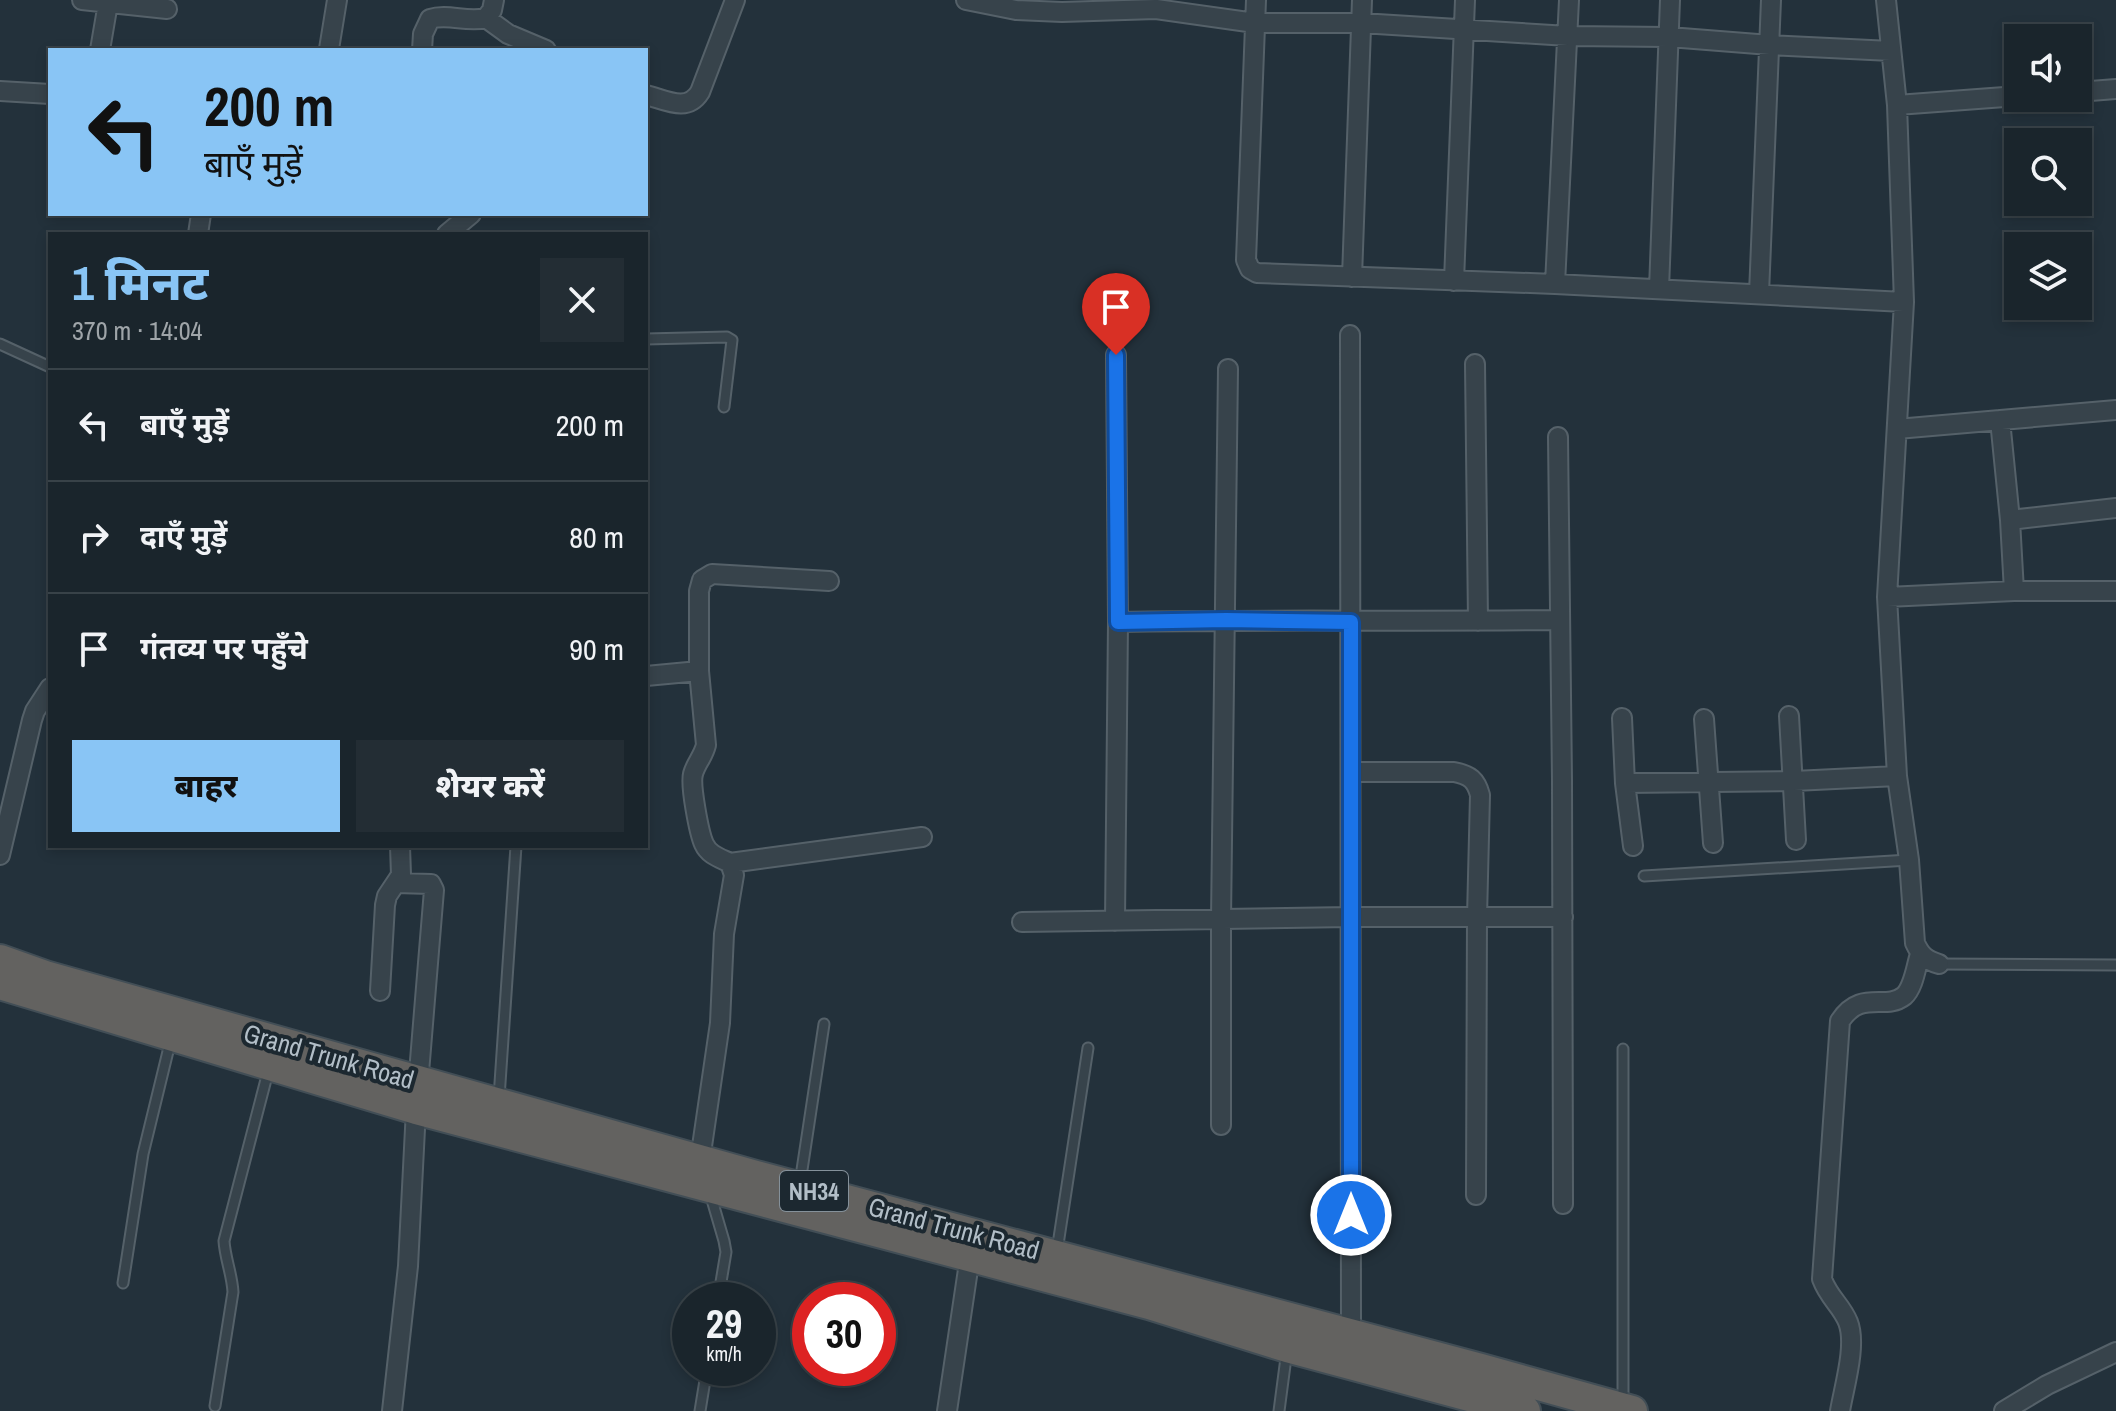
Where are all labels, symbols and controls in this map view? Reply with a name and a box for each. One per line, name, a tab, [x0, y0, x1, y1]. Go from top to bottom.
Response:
map controls	[2004, 24, 2092, 320]
button: sound	[2004, 24, 2092, 112]
text: 200 m	[204, 68, 334, 143]
icon: left	[72, 80, 176, 184]
button: search	[2004, 128, 2092, 216]
text: बाएँ मुड़ें	[204, 140, 303, 188]
button: layers	[2004, 232, 2092, 320]
text: 1 मिनट	[72, 250, 208, 315]
button: close	[540, 258, 624, 342]
pin	[1082, 273, 1150, 355]
icon: arrive	[1094, 285, 1138, 329]
text: 370 m · 14:04	[72, 313, 202, 348]
icon: left	[72, 403, 116, 447]
text: बाएँ मुड़ें	[140, 404, 229, 444]
text: 200 m	[556, 405, 624, 445]
icon: right	[72, 515, 116, 559]
text: दाएँ मुड़ें	[140, 516, 227, 556]
text: 80 m	[569, 517, 624, 557]
icon: arrive	[72, 627, 116, 671]
text: गंतव्य पर पहुँचे	[140, 628, 308, 668]
text: 90 m	[569, 629, 624, 669]
button: बाहर	[72, 740, 340, 832]
button: शेयर करें	[356, 740, 624, 832]
street label: Grand Trunk Road	[240, 1015, 418, 1097]
road number: NH34	[780, 1171, 848, 1211]
position arrow	[1309, 1173, 1393, 1257]
street label: Grand Trunk Road	[865, 1188, 1043, 1268]
speed limit sign: 30	[792, 1282, 896, 1386]
text: 29	[706, 1297, 742, 1350]
text: km/h	[706, 1340, 742, 1367]

